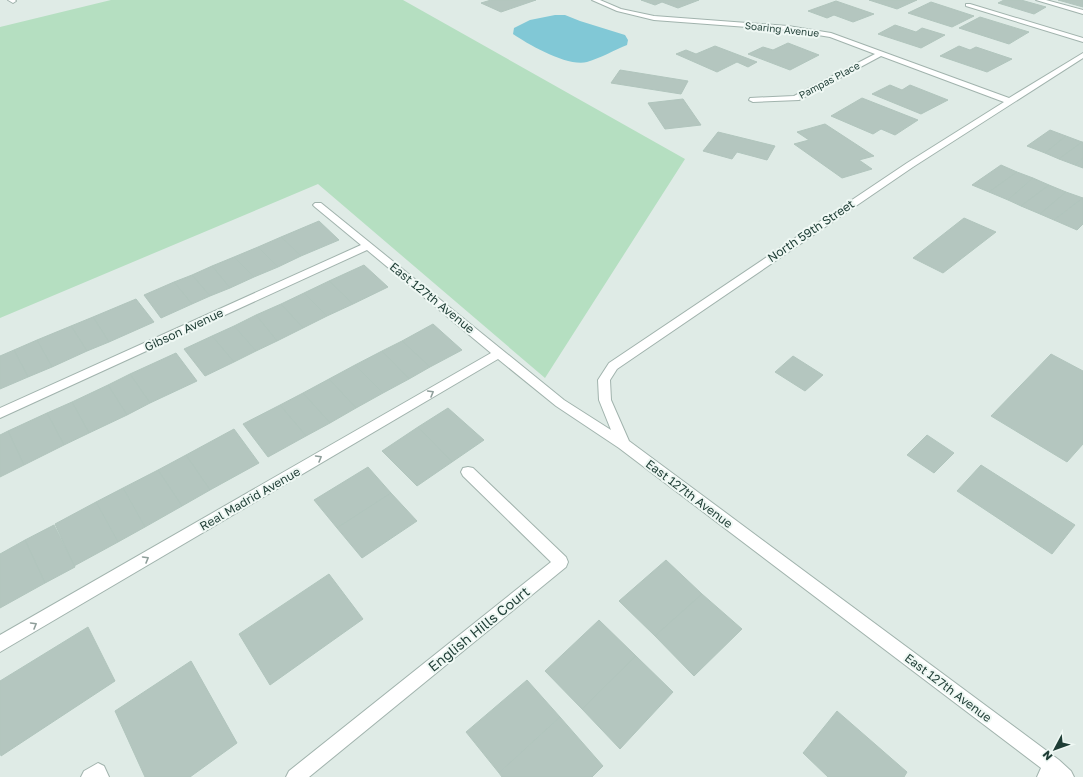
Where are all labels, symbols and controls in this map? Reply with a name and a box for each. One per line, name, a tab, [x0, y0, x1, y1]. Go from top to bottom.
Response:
street label: Soaring Avenue	[744, 19, 820, 39]
street label: Pampas Place	[797, 59, 862, 101]
street label: North 59th Street	[765, 196, 857, 265]
street label: East 127th Avenue	[387, 259, 478, 336]
street label: Gibson Avenue	[142, 305, 226, 354]
one-way arrow	[427, 390, 434, 397]
one-way arrow	[315, 456, 322, 463]
street label: East 127th Avenue	[643, 456, 736, 531]
street label: Real Madrid Avenue	[197, 464, 303, 533]
one-way arrow	[142, 557, 149, 564]
street label: English Hills Court	[425, 583, 533, 675]
one-way arrow	[30, 622, 37, 629]
street label: East 127th Avenue	[902, 650, 995, 725]
north arrow	[1035, 729, 1075, 769]
text: N	[1039, 748, 1055, 763]

